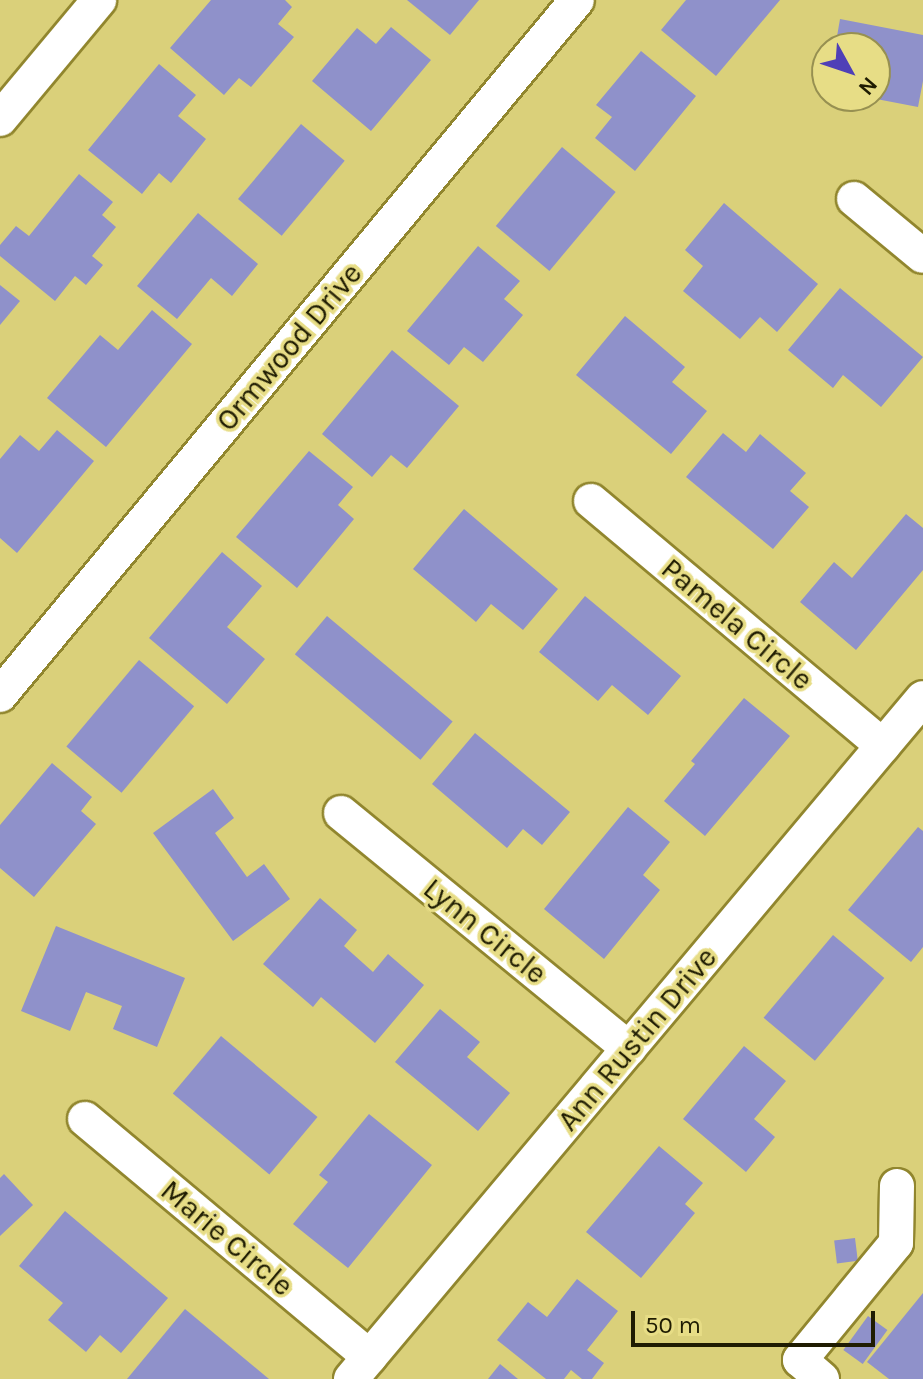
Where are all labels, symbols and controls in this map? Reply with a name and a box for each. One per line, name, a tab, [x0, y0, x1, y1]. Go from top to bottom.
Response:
north arrow	[811, 32, 891, 112]
text: N	[853, 72, 883, 101]
street label: Ormwood Drive	[208, 256, 370, 438]
street label: Pamela Circle	[654, 550, 820, 698]
street label: Lynn Circle	[416, 870, 554, 992]
street label: Ann Rustin Drive	[550, 940, 724, 1138]
street label: Marie Circle	[153, 1172, 301, 1304]
scale bar	[635, 1295, 879, 1345]
text: 50 m	[645, 1311, 701, 1339]

